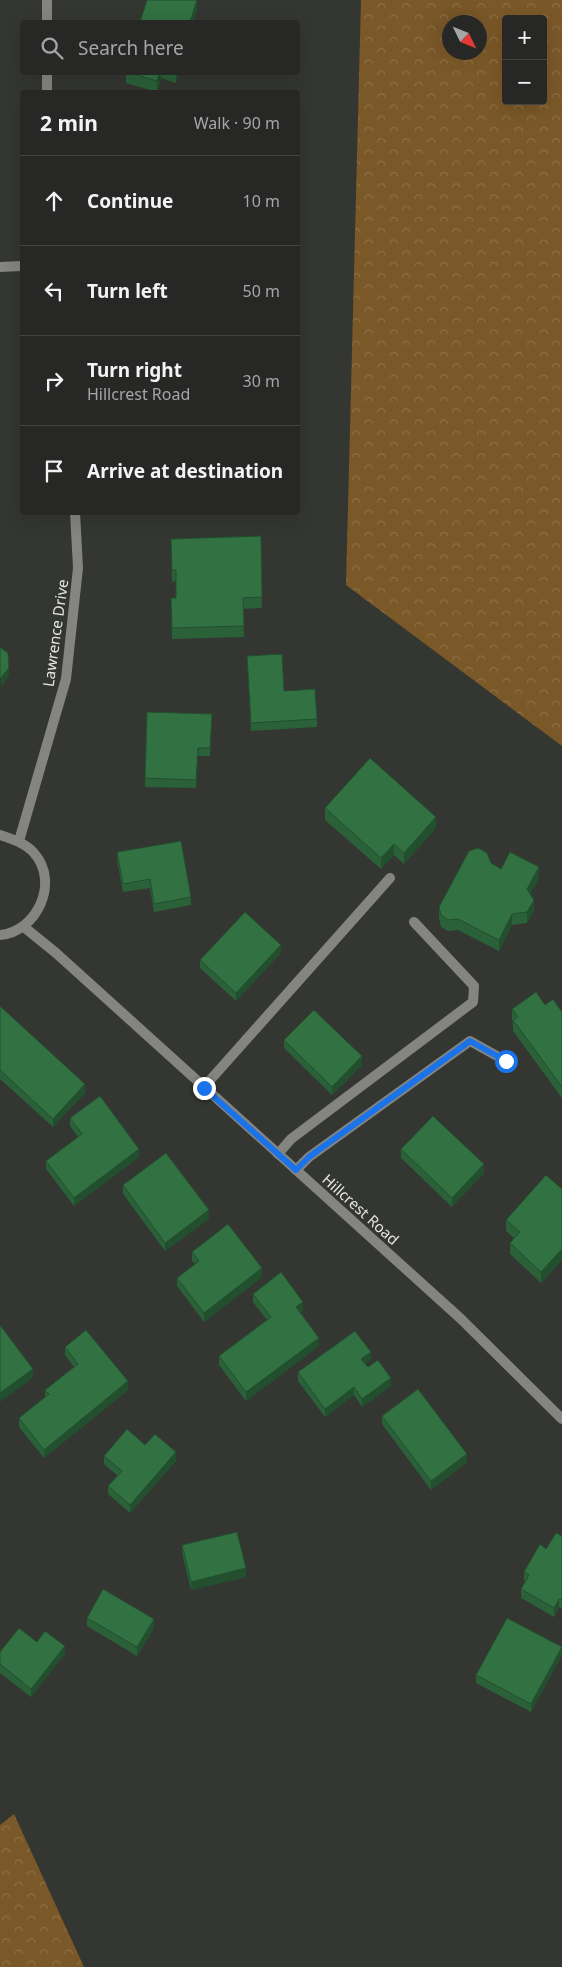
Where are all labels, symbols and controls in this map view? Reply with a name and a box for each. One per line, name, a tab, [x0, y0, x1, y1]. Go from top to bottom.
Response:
north arrow	[442, 15, 487, 60]
map controls	[502, 15, 547, 105]
button: +	[502, 15, 547, 60]
search box	[20, 20, 300, 75]
icon: search	[38, 34, 66, 62]
text: Search here	[78, 35, 184, 61]
button: −	[502, 60, 547, 105]
text: 2 min	[40, 109, 98, 137]
text: Walk · 90 m	[194, 112, 280, 134]
icon: ahead	[40, 187, 68, 215]
text: Continue	[87, 188, 173, 214]
text: 10 m	[243, 190, 280, 212]
icon: left	[40, 277, 68, 305]
text: Turn left	[87, 278, 168, 304]
text: 50 m	[243, 280, 280, 302]
text: Turn right	[87, 357, 182, 383]
icon: right	[40, 367, 68, 395]
text: 30 m	[243, 370, 280, 392]
text: Hillcrest Road	[87, 383, 190, 405]
icon: arrive	[40, 457, 68, 485]
text: Arrive at destination	[87, 458, 283, 484]
street label: Lawrence Drive	[38, 578, 72, 688]
route start	[495, 1050, 518, 1073]
route end	[193, 1077, 216, 1100]
street label: Hillcrest Road	[318, 1169, 404, 1249]

